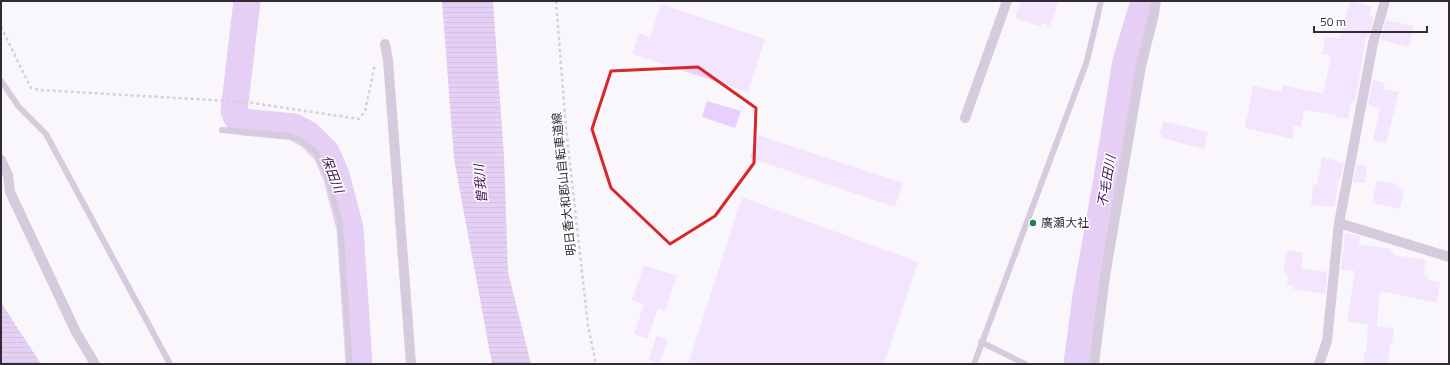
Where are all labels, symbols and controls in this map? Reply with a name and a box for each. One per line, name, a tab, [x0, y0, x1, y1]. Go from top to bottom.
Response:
scale bar	[1314, 8, 1427, 34]
text: 50 m	[1320, 12, 1346, 31]
street label: 明日香大和郡山自転車道線	[547, 111, 580, 257]
water label: 保田川	[317, 152, 350, 198]
water label: 不毛田川	[1092, 152, 1121, 208]
water label: 曽我川	[468, 162, 492, 204]
place label: 廣瀬大社	[1041, 213, 1089, 232]
marker: 廣瀬大社	[1028, 218, 1038, 228]

